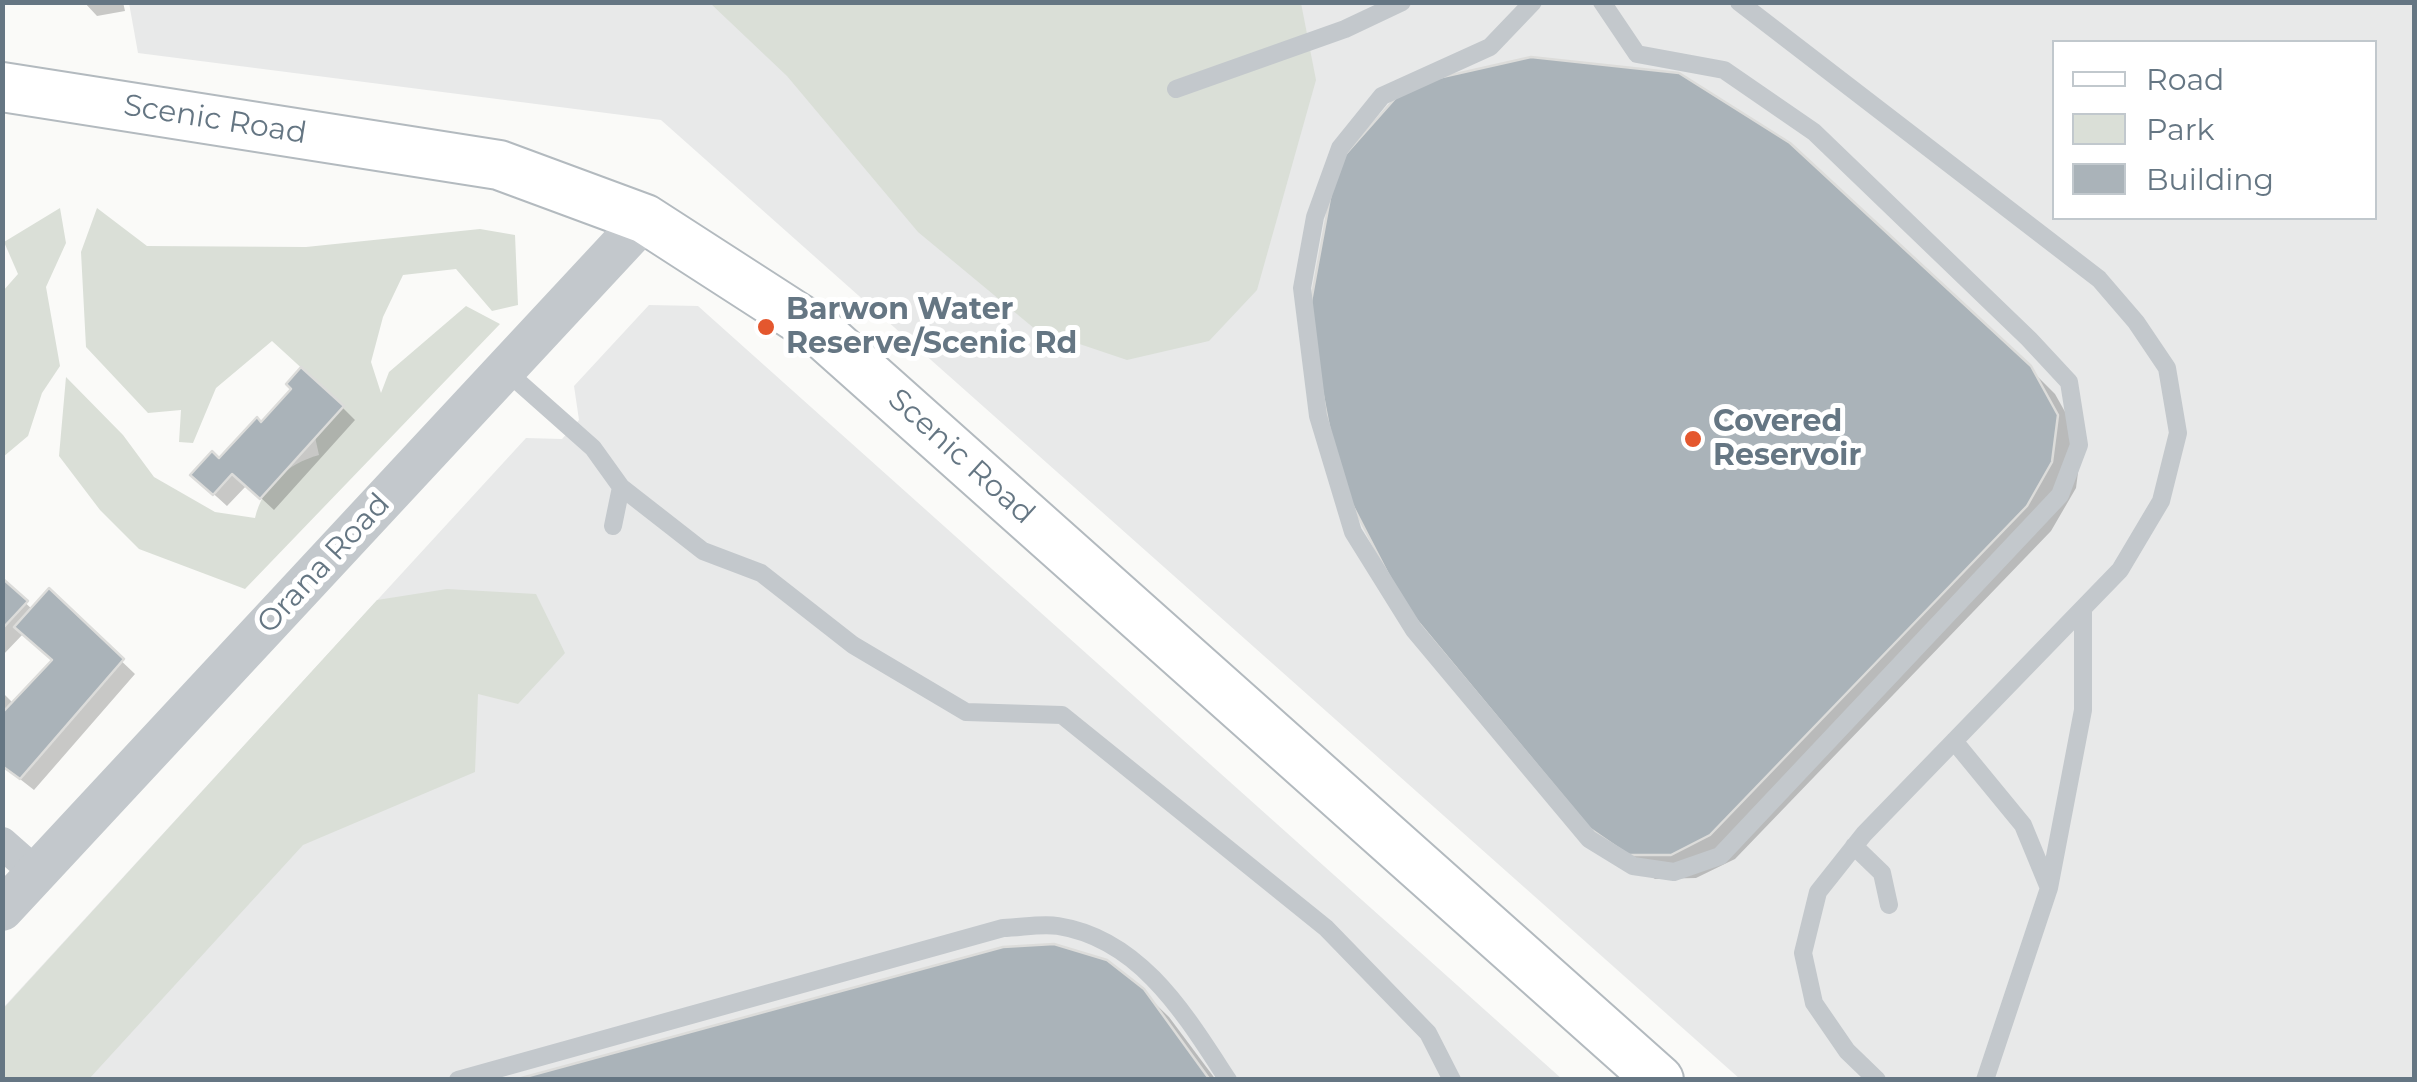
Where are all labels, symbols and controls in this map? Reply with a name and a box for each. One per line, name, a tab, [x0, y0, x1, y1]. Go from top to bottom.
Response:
legend	[2052, 40, 2377, 220]
text: Road	[2146, 61, 2224, 98]
street label: Scenic Road	[121, 88, 309, 152]
text: Park	[2146, 111, 2215, 148]
text: Building	[2146, 161, 2274, 198]
place label: Barwon Water Reserve/Scenic Rd	[786, 292, 1077, 362]
marker: Barwon Water Reserve/Scenic Rd	[755, 316, 777, 338]
street label: Scenic Road	[880, 382, 1042, 532]
place label: Covered Reservoir	[1713, 404, 1861, 474]
marker: Covered Reservoir	[1682, 428, 1704, 450]
street label: Orana Road	[250, 487, 398, 641]

